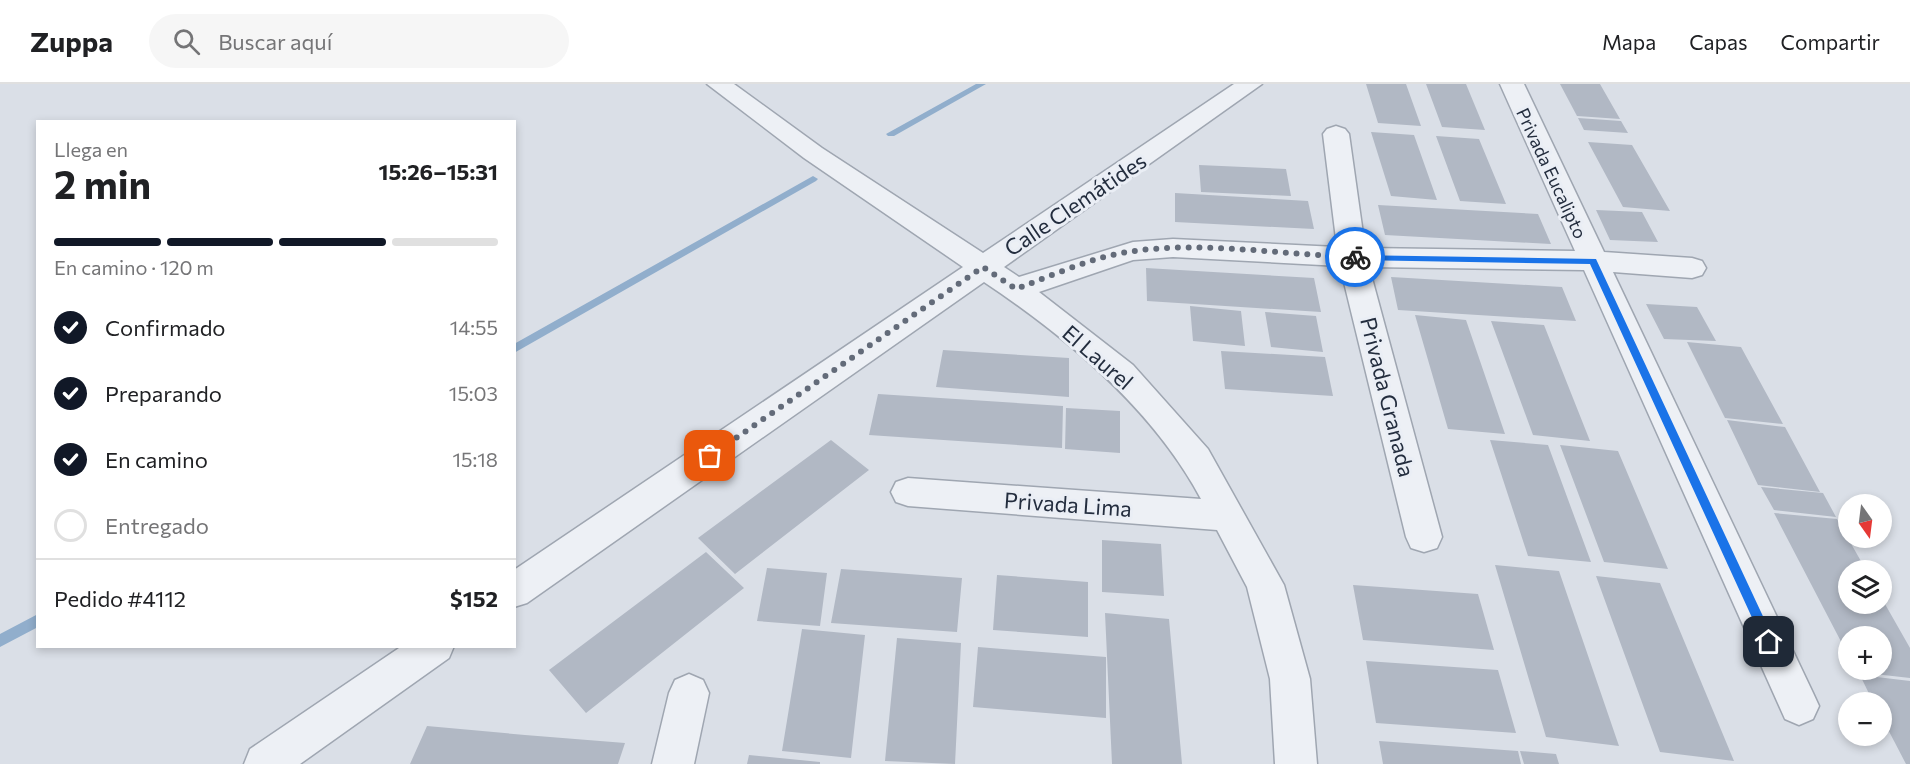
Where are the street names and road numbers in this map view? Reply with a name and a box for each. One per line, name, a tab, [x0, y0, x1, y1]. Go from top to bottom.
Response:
street label: Privada Eucalipto	[1512, 104, 1592, 242]
street label: Calle Clemátides	[999, 147, 1151, 261]
street label: Privada Granada	[1355, 314, 1421, 480]
street label: El Laurel	[1057, 319, 1139, 395]
street label: Privada Lima	[1003, 486, 1133, 522]

